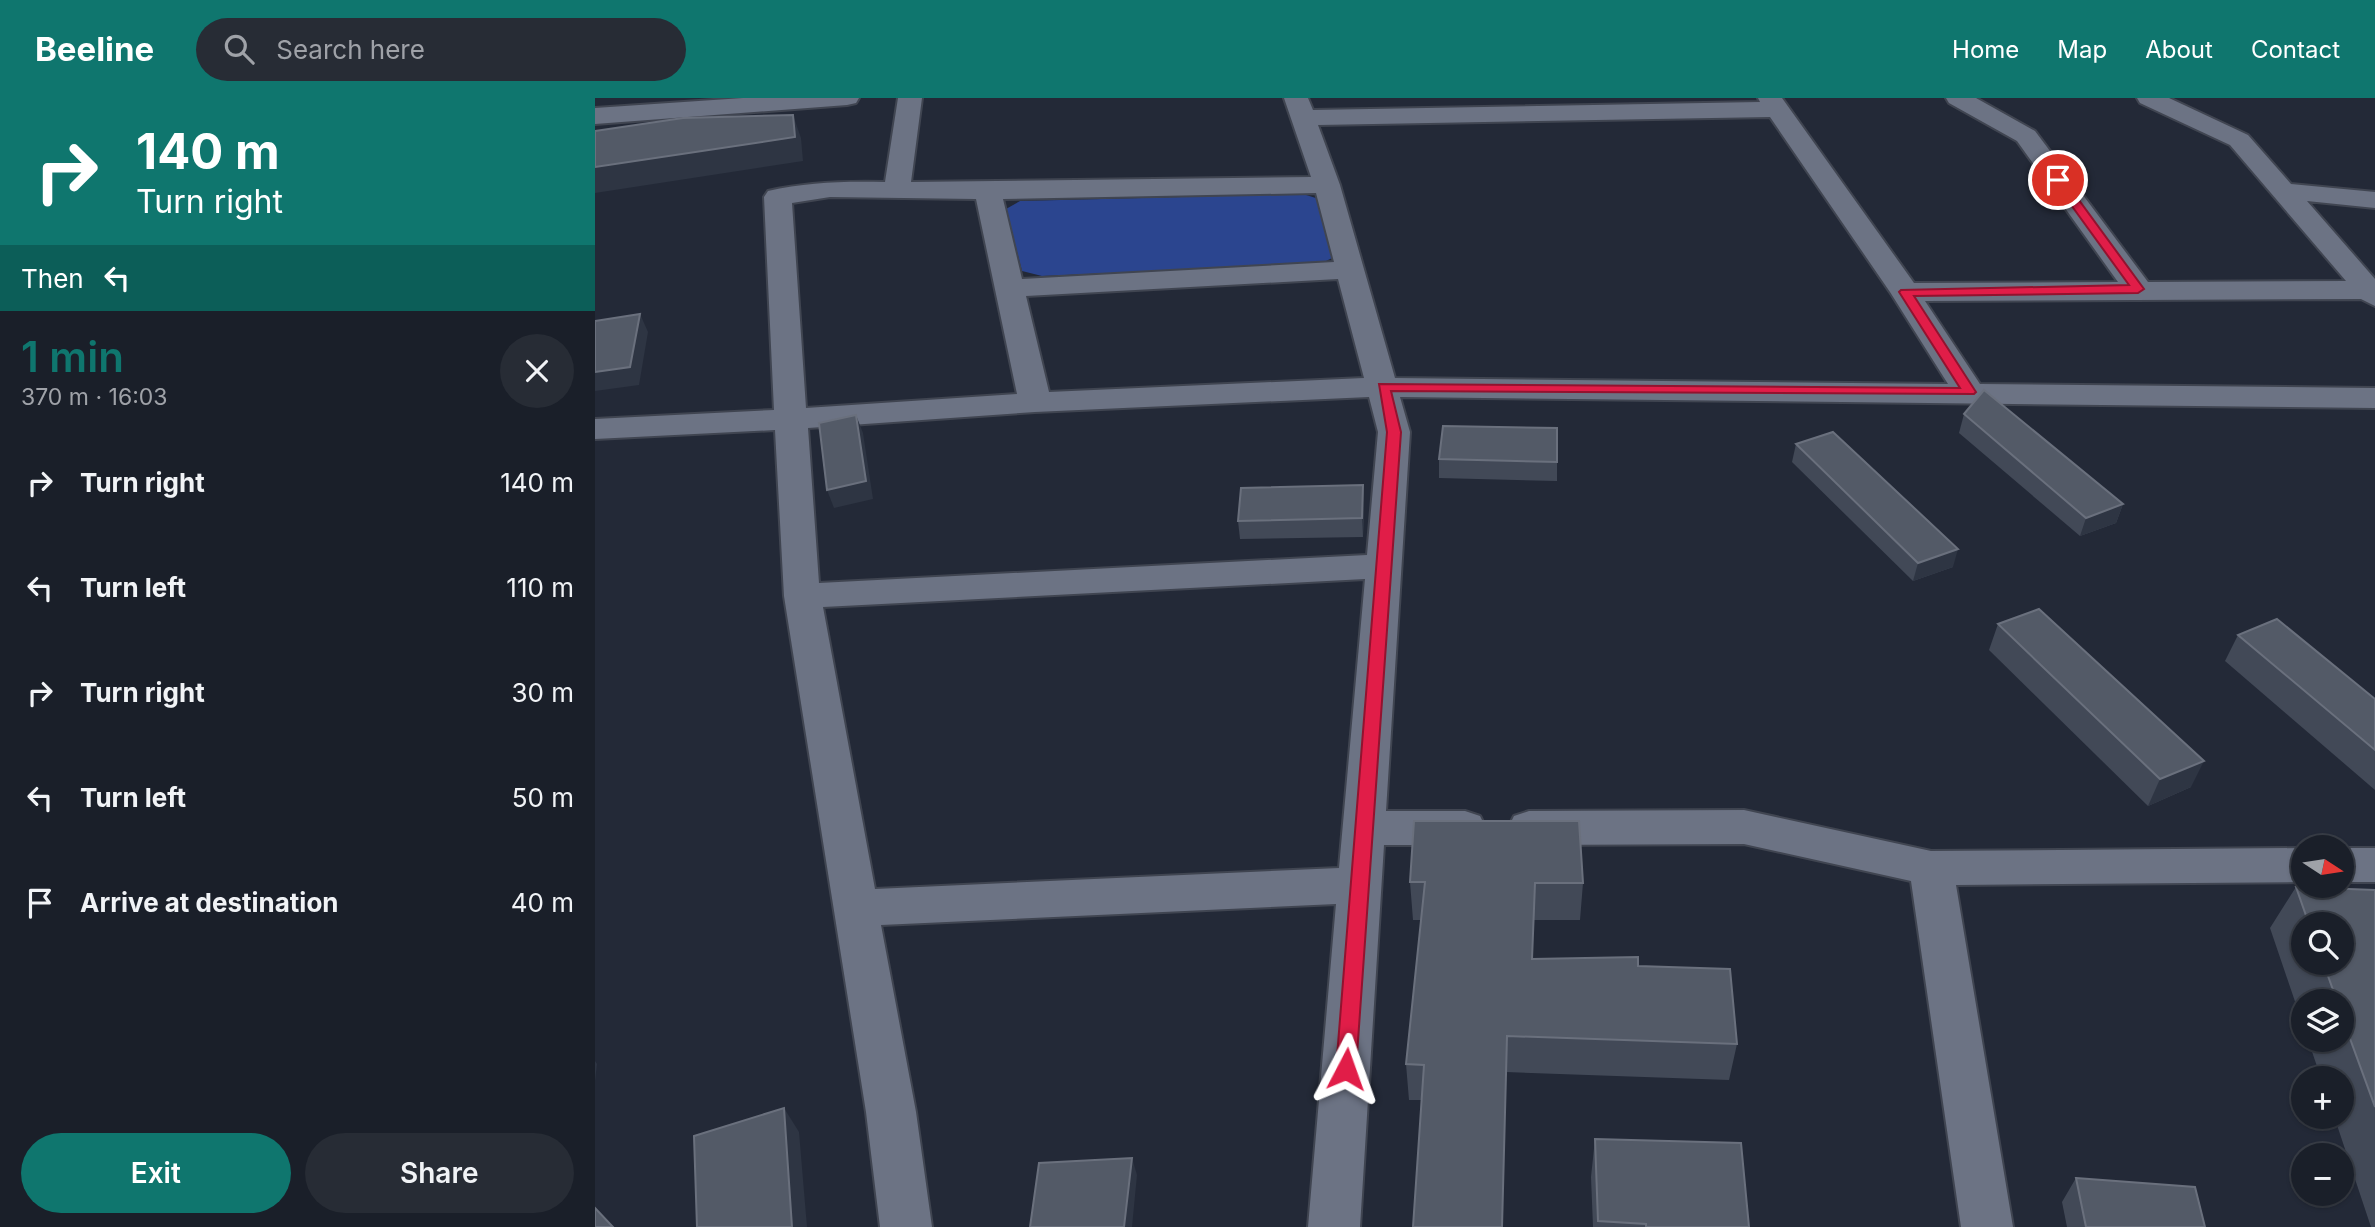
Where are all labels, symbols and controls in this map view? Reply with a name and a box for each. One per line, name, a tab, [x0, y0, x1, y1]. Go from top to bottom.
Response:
search box	[196, 18, 686, 81]
text: Beeline	[35, 29, 154, 69]
icon: search	[220, 30, 258, 68]
text: Search here	[276, 34, 425, 65]
text: Home	[1952, 35, 2019, 64]
text: Map	[2057, 35, 2107, 64]
text: About	[2145, 35, 2213, 64]
text: Contact	[2251, 35, 2340, 64]
text: 140 m	[136, 122, 280, 181]
icon: right	[21, 126, 112, 217]
pin	[2028, 150, 2088, 210]
icon: arrive	[2039, 161, 2077, 199]
text: Turn right	[136, 182, 283, 221]
icon: left	[98, 259, 136, 297]
text: Then	[21, 263, 84, 294]
text: 1 min	[21, 331, 124, 382]
button: close	[500, 334, 574, 408]
text: 370 m · 16:03	[21, 383, 168, 411]
icon: right	[21, 464, 59, 502]
text: Turn right	[80, 467, 205, 498]
text: 140 m	[500, 467, 574, 498]
icon: left	[21, 569, 59, 607]
text: Turn left	[80, 572, 186, 603]
text: 110 m	[506, 572, 574, 603]
icon: right	[21, 674, 59, 712]
text: Turn right	[80, 677, 205, 708]
text: 30 m	[511, 677, 574, 708]
icon: left	[21, 779, 59, 817]
text: Turn left	[80, 782, 186, 813]
text: 50 m	[512, 782, 574, 813]
north arrow	[2291, 835, 2354, 898]
map controls	[2291, 835, 2354, 1206]
icon: arrive	[21, 884, 59, 922]
text: Arrive at destination	[80, 887, 339, 918]
text: 40 m	[511, 887, 574, 918]
button: search	[2291, 912, 2354, 975]
button: layers	[2291, 989, 2354, 1052]
position arrow	[1309, 1032, 1383, 1106]
button: +	[2291, 1066, 2354, 1129]
button: Exit	[21, 1133, 291, 1213]
button: Share	[305, 1133, 574, 1213]
button: −	[2291, 1143, 2354, 1206]

